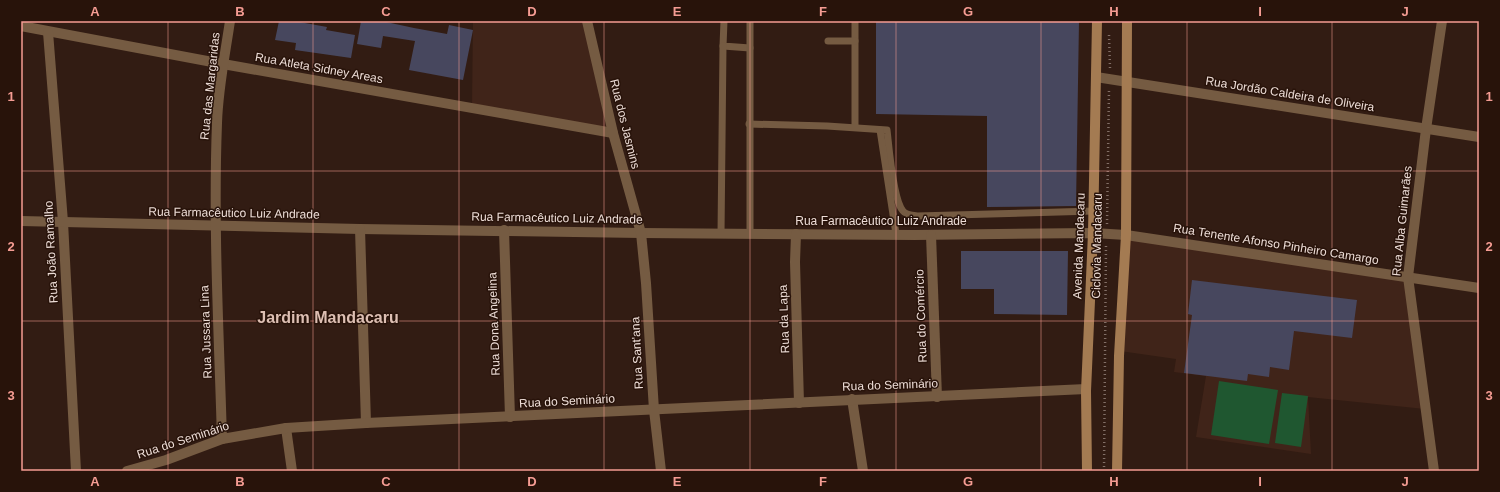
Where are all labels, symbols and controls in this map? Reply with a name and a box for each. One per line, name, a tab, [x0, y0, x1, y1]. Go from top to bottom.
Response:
text: A	[90, 4, 100, 19]
text: B	[235, 4, 245, 19]
text: C	[381, 4, 391, 19]
text: D	[527, 4, 537, 19]
text: E	[673, 4, 682, 19]
text: F	[819, 4, 827, 19]
text: G	[963, 4, 973, 19]
text: H	[1109, 4, 1119, 19]
text: I	[1258, 4, 1262, 19]
text: J	[1401, 4, 1409, 19]
street label: Rua das Margaridas	[197, 32, 223, 140]
street label: Rua Atleta Sidney Areas	[254, 50, 384, 86]
street label: Rua Jordão Caldeira de Oliveira	[1205, 74, 1376, 114]
street label: Rua dos Jasmins	[607, 78, 643, 170]
text: 1	[7, 89, 15, 104]
text: 1	[1485, 89, 1493, 104]
street label: Rua Alba Guimarães	[1389, 165, 1415, 277]
street label: Avenida Mandacaru	[1070, 193, 1088, 299]
street label: Ciclovia Mandacaru	[1089, 193, 1105, 299]
street label: Rua João Ramalho	[41, 200, 61, 304]
street label: Rua Farmacêutico Luiz Andrade	[148, 205, 320, 222]
street label: Rua Farmacêutico Luiz Andrade	[471, 210, 643, 227]
street label: Rua Farmacêutico Luiz Andrade	[795, 214, 967, 228]
street label: Rua Tenente Afonso Pinheiro Camargo	[1172, 221, 1380, 267]
text: 2	[7, 239, 15, 254]
text: 2	[1485, 239, 1493, 254]
street label: Rua do Comércio	[912, 269, 930, 363]
street label: Rua Dona Angelina	[485, 272, 503, 376]
street label: Rua da Lapa	[776, 284, 792, 354]
street label: Rua Jussara Lina	[197, 285, 215, 379]
district label: Jardim Mandacaru	[257, 309, 399, 326]
street label: Rua Sant'ana	[628, 316, 646, 389]
street label: Rua do Seminário	[842, 376, 939, 394]
text: 3	[7, 388, 15, 403]
text: 3	[1485, 388, 1493, 403]
street label: Rua do Seminário	[519, 391, 616, 411]
street label: Rua do Seminário	[135, 418, 231, 461]
text: A	[90, 474, 100, 489]
text: B	[235, 474, 245, 489]
text: C	[381, 474, 391, 489]
text: D	[527, 474, 537, 489]
text: E	[673, 474, 682, 489]
text: F	[819, 474, 827, 489]
text: G	[963, 474, 973, 489]
text: H	[1109, 474, 1119, 489]
text: I	[1258, 474, 1262, 489]
text: J	[1401, 474, 1409, 489]

